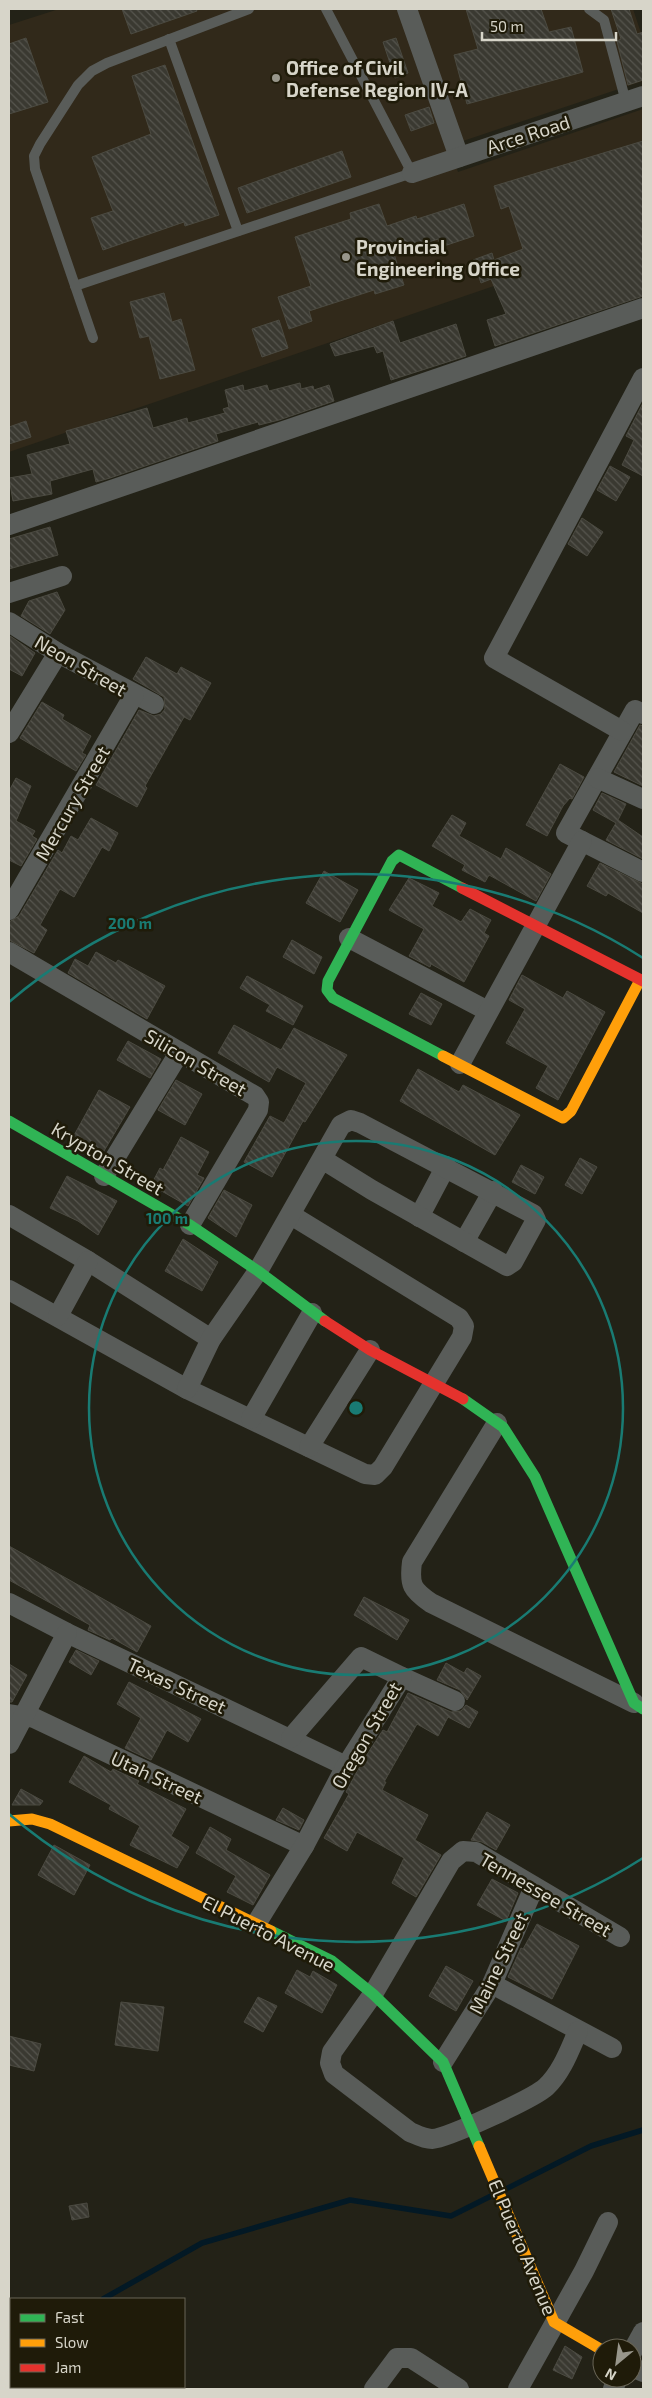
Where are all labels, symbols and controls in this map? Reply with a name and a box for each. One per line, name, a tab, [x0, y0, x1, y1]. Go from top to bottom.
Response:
scale bar	[482, 10, 616, 42]
text: 50 m	[490, 17, 524, 35]
place label: Office of Civil Defense Region IV-A	[286, 56, 468, 101]
marker: Office of Civil Defense Region IV-A	[270, 72, 282, 84]
street label: Arce Road	[483, 110, 573, 158]
place label: Provincial Engineering Office	[356, 235, 520, 280]
marker: Provincial Engineering Office	[340, 251, 352, 263]
street label: Neon Street	[31, 629, 131, 701]
street label: Mercury Street	[30, 742, 114, 864]
text: 200 m	[108, 914, 152, 932]
street label: Silicon Street	[141, 1024, 251, 1100]
street label: Krypton Street	[48, 1117, 168, 1199]
text: 100 m	[146, 1209, 188, 1227]
centre of rings	[347, 1399, 365, 1417]
street label: Texas Street	[124, 1652, 230, 1718]
street label: Oregon Street	[326, 1677, 406, 1793]
street label: Utah Street	[108, 1746, 206, 1808]
street label: Tennessee Street	[476, 1847, 616, 1941]
street label: El Puerto Avenue	[199, 1890, 339, 1976]
street label: Maine Street	[464, 1908, 532, 2018]
street label: El Puerto Avenue	[484, 2176, 562, 2318]
legend	[10, 2298, 185, 2388]
text: Fast	[55, 2308, 85, 2326]
text: Slow	[55, 2333, 89, 2351]
north arrow	[592, 2338, 642, 2388]
text: Jam	[55, 2358, 81, 2376]
text: N	[602, 2365, 619, 2385]

